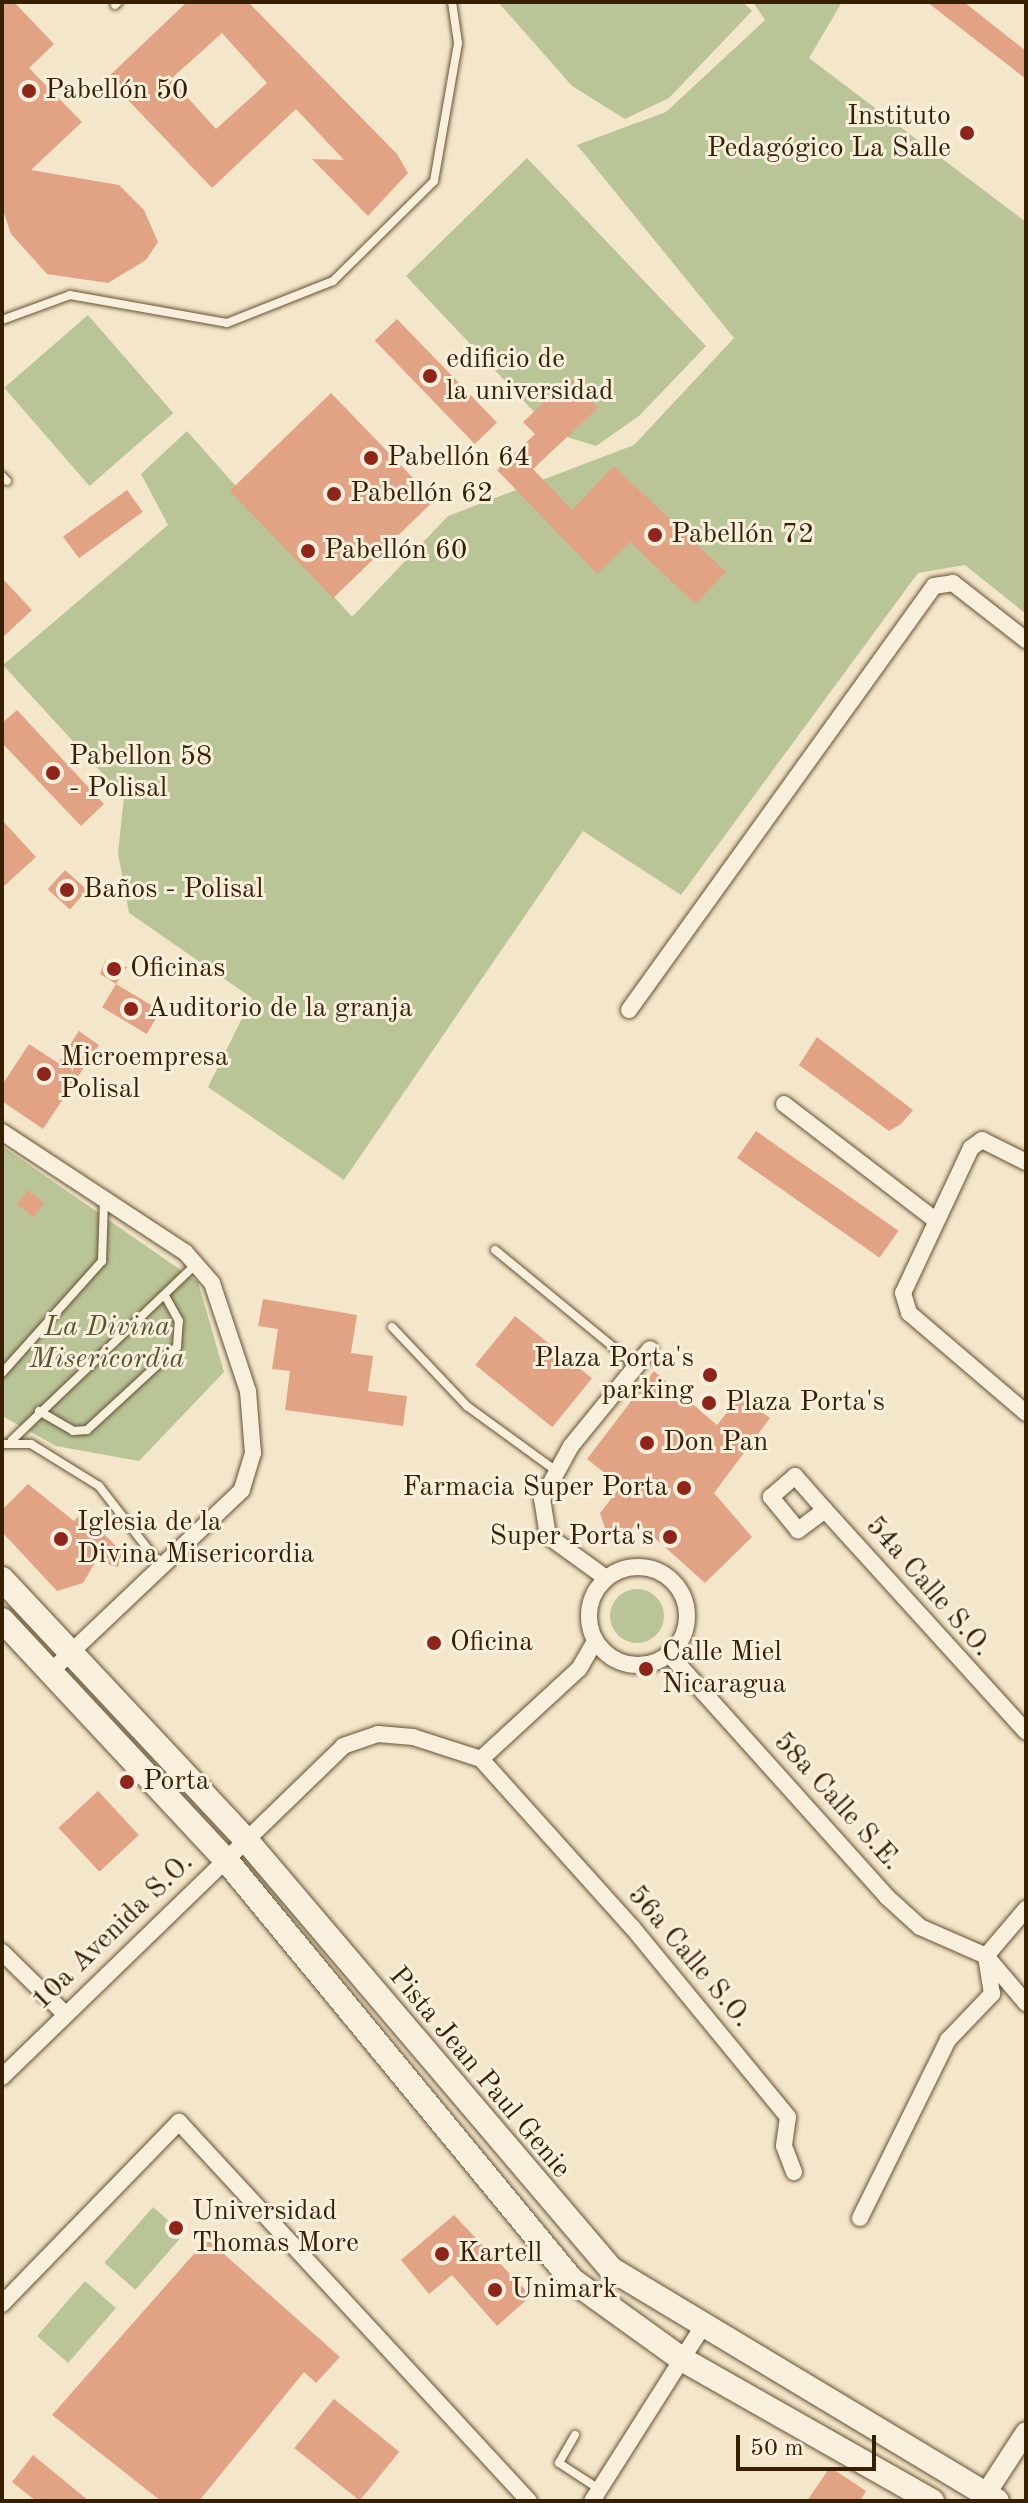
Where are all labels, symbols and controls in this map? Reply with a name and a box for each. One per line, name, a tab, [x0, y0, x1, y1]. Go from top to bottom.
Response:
place label: Pabellón 50	[45, 74, 188, 108]
marker: Pabellón 50	[20, 82, 38, 100]
place label: Instituto Pedagógico La Salle	[707, 100, 951, 166]
marker: Instituto Pedagógico La Salle	[958, 124, 976, 142]
place label: edificio de la universidad	[446, 343, 613, 409]
marker: edificio de la universidad	[421, 367, 439, 385]
place label: Pabellón 64	[387, 441, 530, 475]
marker: Pabellón 64	[362, 449, 380, 467]
place label: Pabellón 62	[350, 477, 493, 511]
marker: Pabellón 62	[325, 485, 343, 503]
place label: Pabellón 72	[671, 518, 814, 552]
marker: Pabellón 72	[646, 526, 664, 544]
place label: Pabellón 60	[324, 534, 467, 568]
marker: Pabellón 60	[299, 542, 317, 560]
place label: Pabellon 58 - Polisal	[69, 740, 212, 806]
marker: Pabellon 58 - Polisal	[44, 764, 62, 782]
place label: Baños - Polisal	[83, 873, 263, 907]
marker: Baños - Polisal	[58, 881, 76, 899]
place label: Oficinas	[130, 952, 225, 986]
marker: Oficinas	[105, 960, 123, 978]
place label: Auditorio de la granja	[147, 992, 413, 1026]
marker: Auditorio de la granja	[122, 1000, 140, 1018]
place label: Microempresa Polisal	[60, 1041, 229, 1107]
marker: Microempresa Polisal	[35, 1065, 53, 1083]
park label: La Divina Misericordia	[29, 1311, 185, 1377]
place label: Plaza Porta's parking	[534, 1342, 694, 1408]
marker: Plaza Porta's parking	[701, 1366, 719, 1384]
place label: Plaza Porta's	[725, 1386, 885, 1420]
marker: Plaza Porta's	[700, 1394, 718, 1412]
place label: Don Pan	[663, 1426, 768, 1460]
marker: Don Pan	[638, 1434, 656, 1452]
place label: Farmacia Super Porta	[402, 1471, 668, 1505]
marker: Farmacia Super Porta	[675, 1479, 693, 1497]
place label: Iglesia de la Divina Misericordia	[77, 1506, 314, 1572]
street label: 54a Calle S.O.	[858, 1510, 998, 1664]
place label: Super Porta's	[490, 1520, 654, 1554]
marker: Super Porta's	[661, 1528, 679, 1546]
marker: Iglesia de la Divina Misericordia	[52, 1530, 70, 1548]
place label: Oficina	[450, 1626, 533, 1660]
marker: Oficina	[425, 1634, 443, 1652]
place label: Calle Miel Nicaragua	[662, 1636, 786, 1702]
marker: Calle Miel Nicaragua	[637, 1660, 655, 1678]
street label: 58a Calle S.E.	[766, 1726, 908, 1878]
place label: Porta	[143, 1765, 210, 1799]
marker: Porta	[118, 1773, 136, 1791]
street label: 10a Avenida S.O.	[25, 1846, 201, 2018]
street label: 56a Calle S.O.	[620, 1879, 758, 2035]
street label: Pista Jean Paul Genie	[381, 1960, 577, 2186]
place label: Universidad Thomas More	[192, 2195, 359, 2261]
marker: Universidad Thomas More	[167, 2219, 185, 2237]
place label: Kartell	[458, 2237, 542, 2271]
marker: Kartell	[433, 2245, 451, 2263]
place label: Unimark	[511, 2273, 618, 2307]
marker: Unimark	[486, 2281, 504, 2299]
scale bar	[740, 2419, 880, 2469]
text: 50 m	[750, 2437, 804, 2461]

